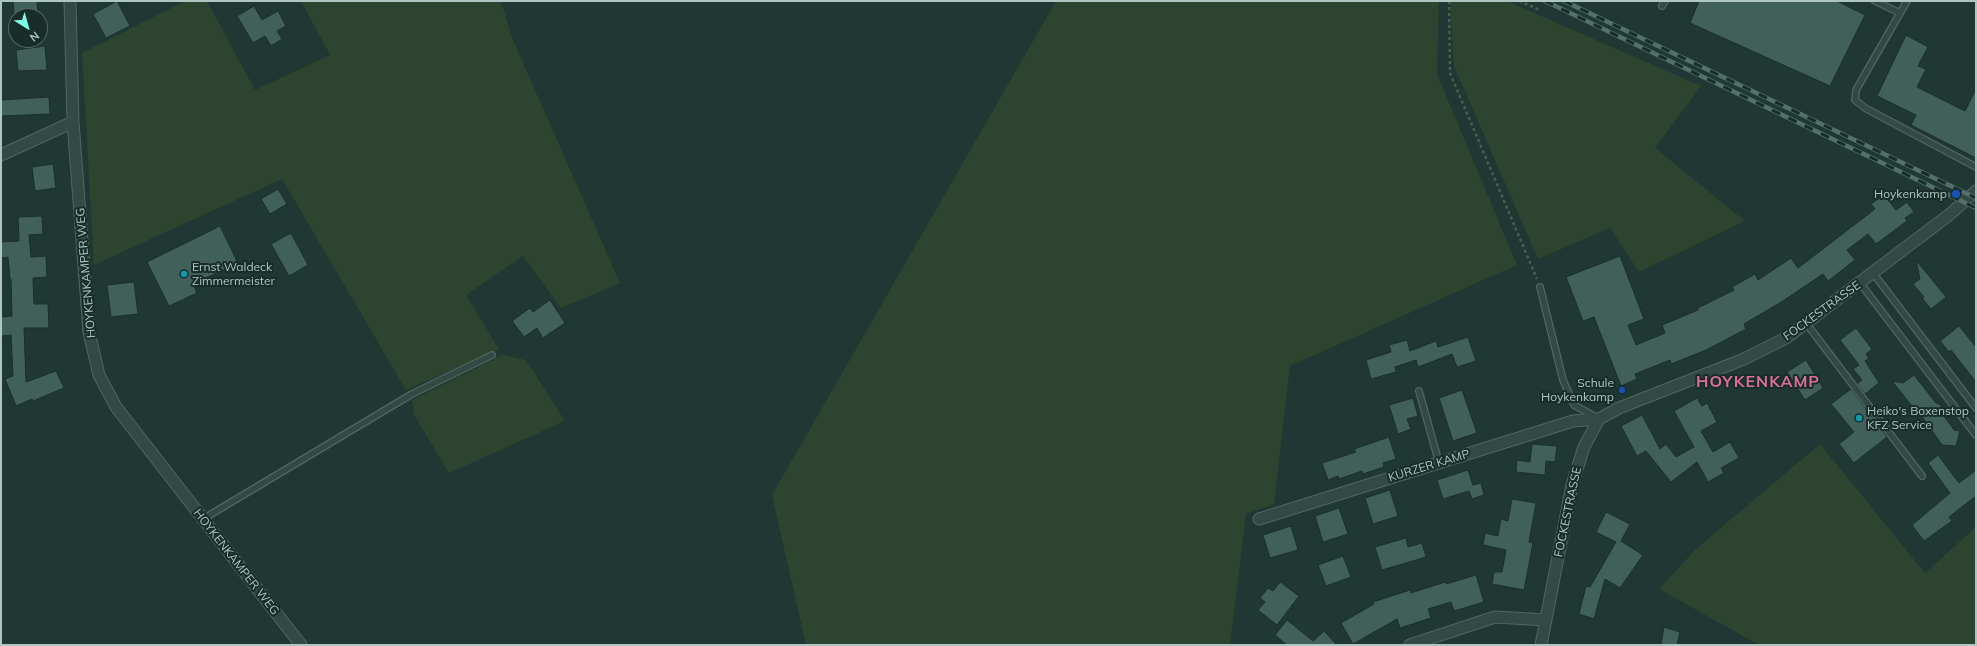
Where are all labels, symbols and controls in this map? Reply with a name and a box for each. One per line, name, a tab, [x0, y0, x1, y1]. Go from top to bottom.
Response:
north arrow	[8, 8, 48, 48]
text: N	[27, 29, 42, 45]
place label: Hoykenkamp	[1874, 187, 1947, 201]
marker: Hoykenkamp	[1950, 188, 1962, 200]
street label: HOYKENKAMPER WEG	[73, 207, 99, 339]
place label: Ernst Waldeck Zimmermeister	[192, 260, 275, 288]
marker: Ernst Waldeck Zimmermeister	[179, 269, 189, 279]
street label: FOCKESTRASSE	[1781, 278, 1863, 344]
district label: HOYKENKAMP	[1696, 372, 1820, 392]
place label: Schule Hoykenkamp	[1541, 376, 1614, 404]
marker: Schule Hoykenkamp	[1617, 385, 1627, 395]
place label: Heiko's Boxenstop KFZ Service	[1867, 404, 1969, 432]
marker: Heiko's Boxenstop KFZ Service	[1854, 413, 1864, 423]
street label: KURZER KAMP	[1387, 447, 1471, 485]
street label: FOCKESTRASSE	[1551, 465, 1585, 559]
street label: HOYKENKAMPER WEG	[190, 506, 282, 618]

